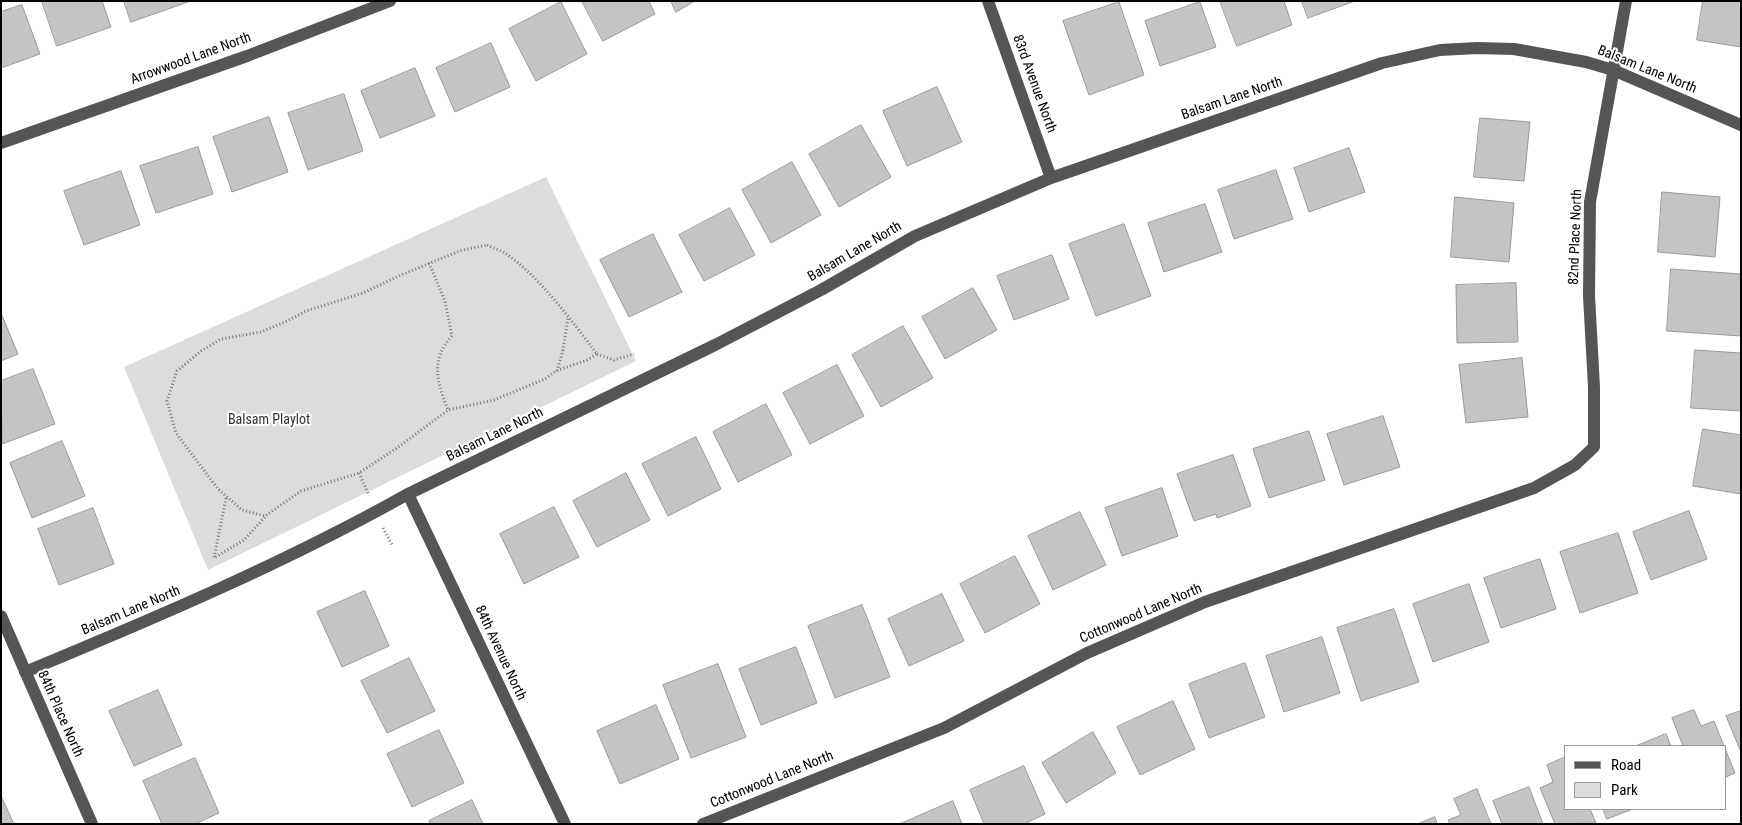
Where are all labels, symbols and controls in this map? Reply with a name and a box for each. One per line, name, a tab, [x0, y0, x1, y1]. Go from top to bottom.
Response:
street label: Arrowwood Lane North	[128, 29, 254, 89]
street label: 83rd Avenue North	[1009, 33, 1059, 135]
street label: Balsam Lane North	[1595, 42, 1699, 98]
street label: Balsam Lane North	[1179, 74, 1285, 124]
street label: 82nd Place North	[1566, 189, 1586, 285]
street label: Balsam Lane North	[805, 218, 905, 286]
street label: Balsam Lane North	[444, 404, 546, 466]
park label: Balsam Playlot	[228, 412, 310, 428]
street label: Cottonwood Lane North	[1077, 581, 1205, 647]
street label: Balsam Lane North	[79, 583, 183, 639]
street label: 84th Avenue North	[471, 603, 529, 703]
street label: 84th Place North	[33, 668, 87, 760]
legend	[1564, 745, 1727, 810]
street label: Cottonwood Lane North	[708, 748, 836, 812]
text: Road	[1611, 756, 1641, 774]
text: Park	[1611, 781, 1638, 799]

